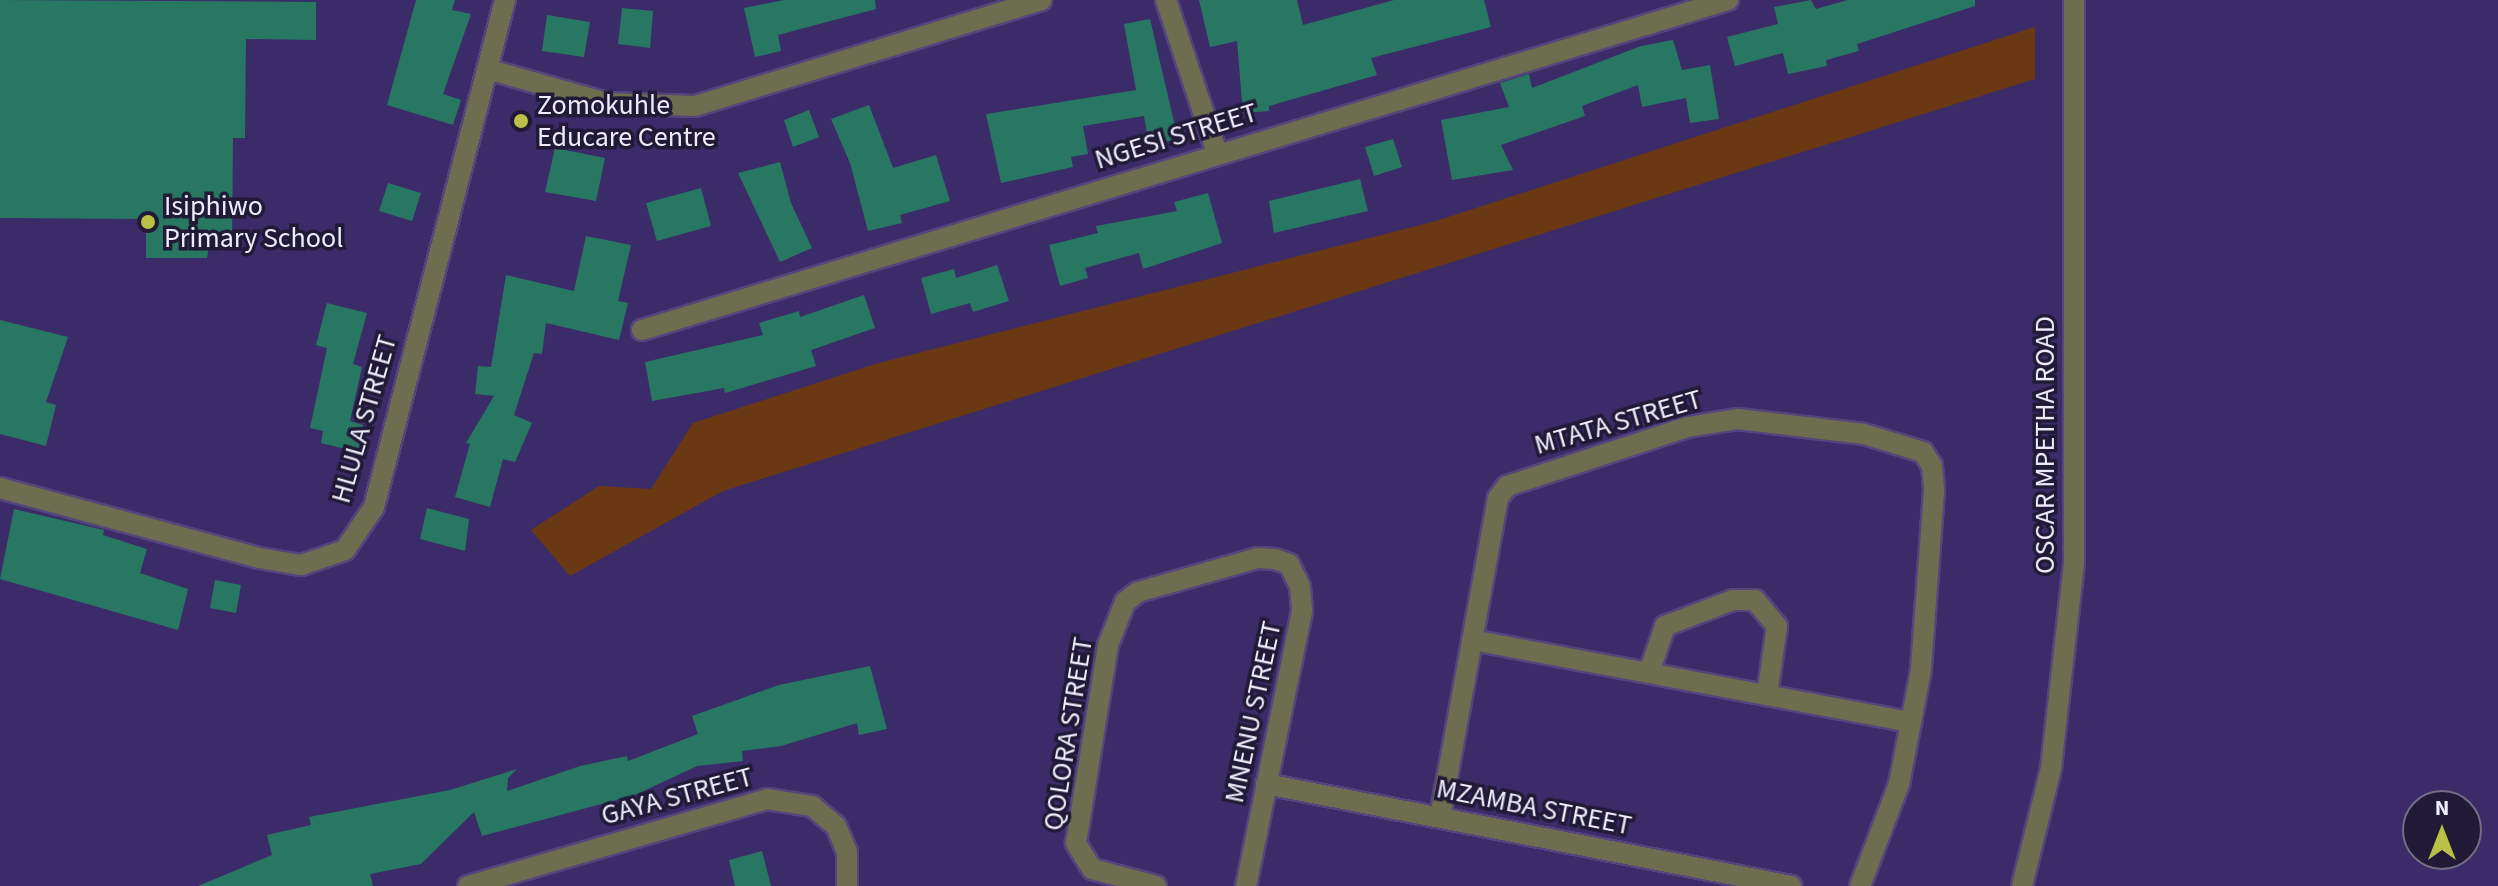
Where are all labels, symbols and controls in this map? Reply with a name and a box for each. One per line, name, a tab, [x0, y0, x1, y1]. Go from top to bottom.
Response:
place label: Zomokuhle Educare Centre	[537, 88, 716, 154]
street label: NGESI STREET	[1091, 95, 1261, 177]
marker: Zomokuhle Educare Centre	[512, 112, 530, 130]
place label: Isiphiwo Primary School	[164, 189, 343, 255]
marker: Isiphiwo Primary School	[139, 213, 157, 231]
street label: OSCAR MPETHA ROAD	[2028, 316, 2062, 574]
street label: HLULA STREET	[324, 331, 404, 507]
street label: MTATA STREET	[1530, 382, 1706, 462]
street label: MNENU STREET	[1217, 618, 1289, 806]
street label: QOLORA STREET	[1036, 635, 1100, 833]
street label: GAYA STREET	[598, 760, 756, 832]
street label: MZAMBA STREET	[1434, 772, 1634, 842]
north arrow	[2402, 790, 2482, 870]
text: N	[2435, 792, 2449, 824]

